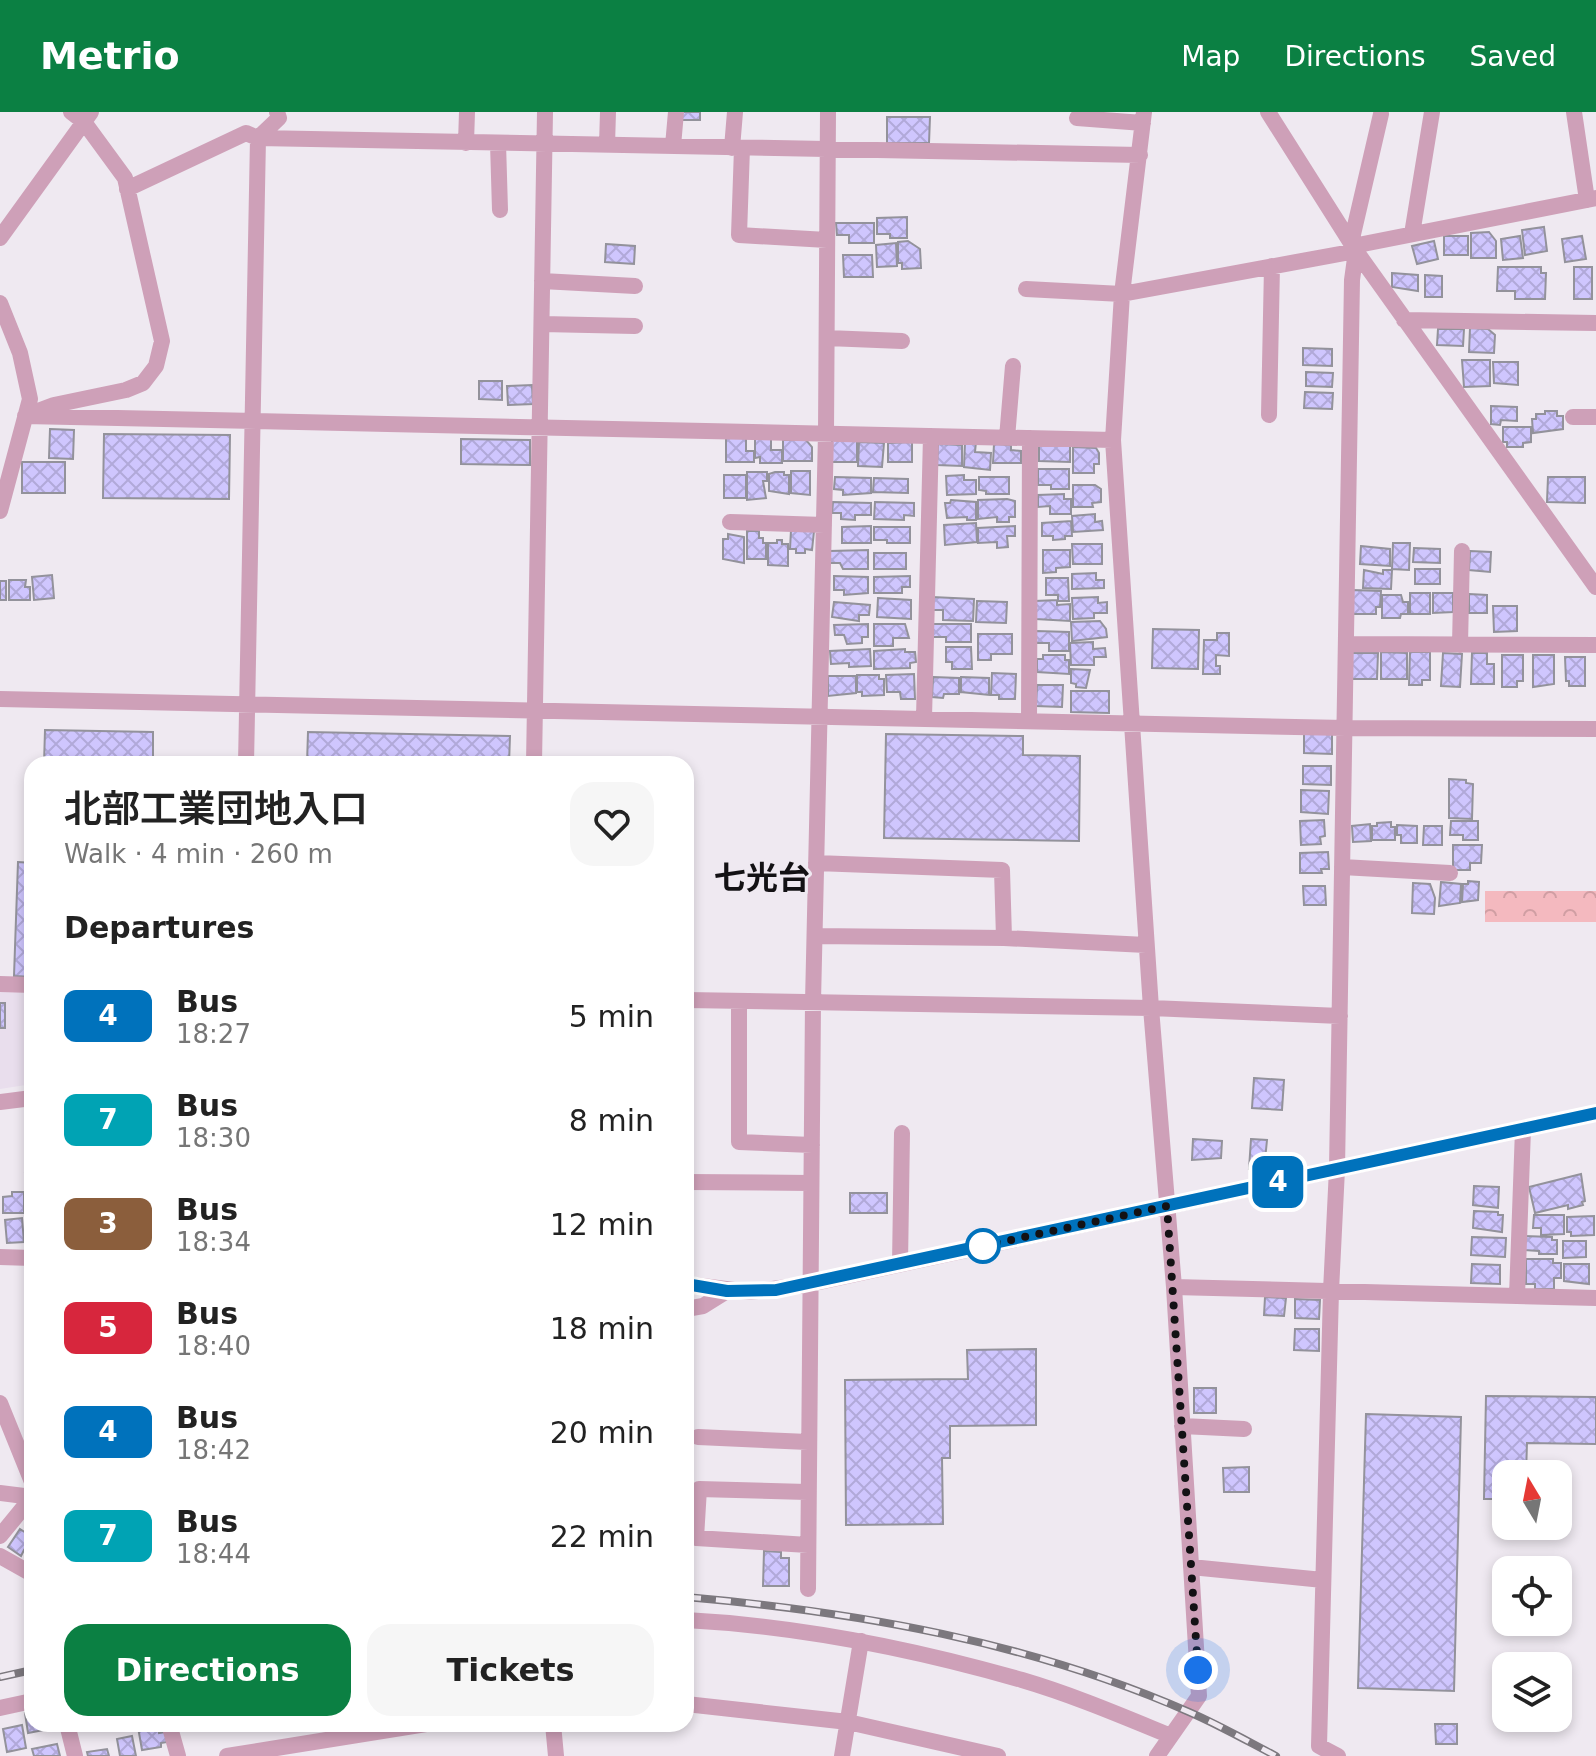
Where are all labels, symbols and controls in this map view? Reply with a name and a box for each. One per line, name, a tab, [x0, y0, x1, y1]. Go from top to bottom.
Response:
text: Metrio	[40, 34, 180, 78]
text: Map	[1181, 40, 1240, 73]
text: Directions	[1284, 40, 1425, 73]
text: Saved	[1469, 40, 1556, 73]
button: heart	[570, 782, 654, 866]
text: 北部工業団地入口	[64, 787, 368, 831]
text: Walk · 4 min · 260 m	[64, 839, 333, 869]
district label: 七光台	[714, 859, 810, 897]
text: Departures	[64, 910, 254, 945]
text: Bus	[176, 984, 238, 1019]
text: 4	[98, 999, 118, 1032]
text: 5 min	[569, 999, 654, 1034]
text: 18:27	[176, 1019, 251, 1049]
text: Bus	[176, 1088, 238, 1123]
text: 7	[98, 1103, 118, 1136]
text: 8 min	[569, 1103, 654, 1138]
text: 18:30	[176, 1123, 251, 1153]
line badge: 4	[1252, 1156, 1304, 1208]
text: 4	[1268, 1165, 1288, 1198]
text: Bus	[176, 1192, 238, 1227]
text: 3	[98, 1207, 118, 1240]
text: 12 min	[550, 1207, 654, 1242]
text: 18:34	[176, 1227, 251, 1257]
unlabelled marker	[966, 1229, 1000, 1263]
text: Bus	[176, 1296, 238, 1331]
text: 5	[98, 1311, 118, 1344]
text: 18 min	[550, 1311, 654, 1346]
text: 18:40	[176, 1331, 251, 1361]
text: Bus	[176, 1400, 238, 1435]
text: 4	[98, 1415, 118, 1448]
text: 20 min	[550, 1415, 654, 1450]
text: 18:42	[176, 1435, 251, 1465]
north arrow	[1492, 1460, 1572, 1540]
map controls	[1492, 1460, 1572, 1732]
text: Bus	[176, 1504, 238, 1539]
text: 7	[98, 1519, 118, 1552]
text: 22 min	[550, 1519, 654, 1554]
text: 18:44	[176, 1539, 251, 1569]
button: locate	[1492, 1556, 1572, 1636]
button: Directions	[64, 1624, 351, 1716]
button: Tickets	[367, 1624, 654, 1716]
your location	[1178, 1650, 1218, 1690]
button: layers	[1492, 1652, 1572, 1732]

